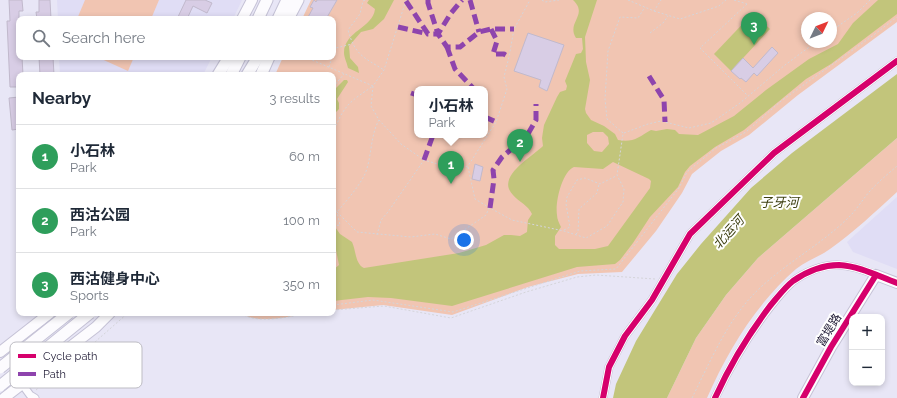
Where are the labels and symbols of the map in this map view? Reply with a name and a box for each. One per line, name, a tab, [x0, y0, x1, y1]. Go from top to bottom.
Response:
pin: 3	[741, 12, 767, 45]
north arrow	[801, 12, 837, 48]
pin: 2	[507, 129, 533, 162]
pin: 1	[438, 151, 464, 184]
water label: 子牙河	[759, 195, 801, 210]
water label: 北运河	[710, 211, 749, 252]
your location	[454, 230, 474, 250]
street label: 富堤路	[814, 311, 844, 349]
legend	[10, 342, 142, 388]
text: Cycle path	[43, 350, 97, 363]
text: Path	[43, 368, 66, 381]

